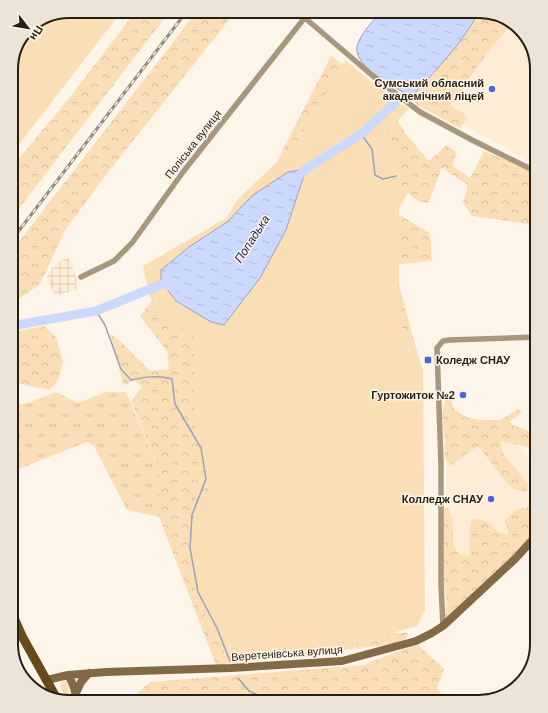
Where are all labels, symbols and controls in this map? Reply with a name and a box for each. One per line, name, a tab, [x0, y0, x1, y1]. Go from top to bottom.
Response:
north arrow	[8, 8, 48, 48]
text: Пн	[28, 24, 45, 42]
place label: Сумський обласний академічний ліцей	[374, 77, 484, 102]
marker: Сумський обласний академічний ліцей	[487, 84, 497, 94]
street label: Поліська вулиця	[162, 107, 224, 181]
water label: Попадька	[231, 212, 273, 265]
place label: Коледж СНАУ	[436, 354, 510, 366]
marker: Коледж СНАУ	[423, 355, 433, 365]
place label: Гуртожиток №2	[371, 389, 455, 401]
marker: Гуртожиток №2	[458, 390, 468, 400]
place label: Колледж СНАУ	[402, 493, 483, 505]
marker: Колледж СНАУ	[486, 494, 496, 504]
street label: Веретенівська вулиця	[231, 643, 343, 663]

